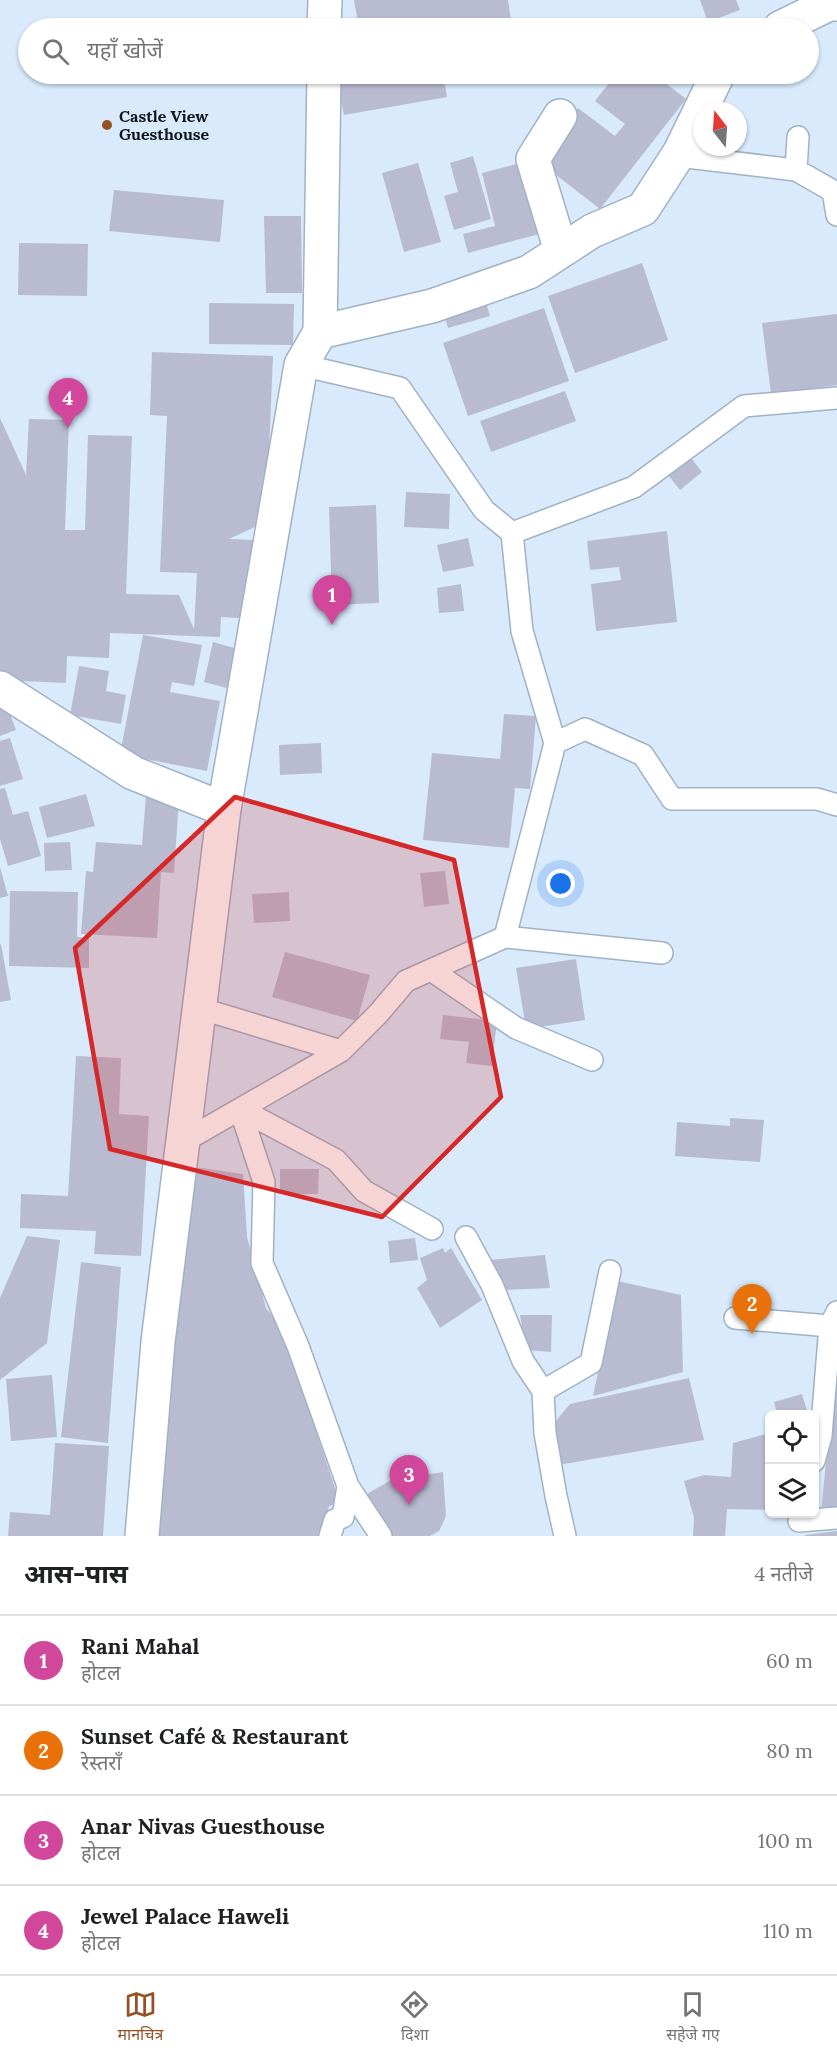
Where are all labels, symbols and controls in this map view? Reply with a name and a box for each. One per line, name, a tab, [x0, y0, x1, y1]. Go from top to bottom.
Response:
search box	[18, 18, 819, 84]
icon: search	[39, 35, 72, 68]
text: यहाँ खोजें	[87, 36, 163, 64]
north arrow	[693, 102, 747, 156]
place label: Castle View Guesthouse	[119, 106, 210, 144]
marker: Castle View Guesthouse	[100, 118, 114, 132]
pin: 4	[48, 378, 88, 428]
pin: 1	[312, 576, 352, 625]
your location	[546, 869, 575, 898]
pin: 2	[732, 1284, 771, 1334]
map controls	[765, 1410, 819, 1518]
button: locate	[765, 1410, 819, 1464]
pin: 3	[390, 1456, 428, 1505]
button: layers	[765, 1464, 819, 1518]
text: आस-पास	[24, 1557, 128, 1590]
text: 4 नतीजे	[754, 1561, 813, 1586]
text: Rani Mahal	[81, 1632, 199, 1660]
text: 1	[39, 1648, 48, 1673]
text: 60 m	[766, 1648, 813, 1673]
text: होटल	[81, 1660, 120, 1685]
text: Sunset Café & Restaurant	[81, 1722, 348, 1750]
text: 2	[38, 1738, 49, 1763]
text: 80 m	[766, 1738, 813, 1763]
text: रेस्तराँ	[81, 1750, 122, 1775]
text: Anar Nivas Guesthouse	[81, 1812, 325, 1840]
text: 3	[38, 1828, 49, 1853]
text: 100 m	[758, 1828, 813, 1853]
text: होटल	[81, 1840, 120, 1865]
text: Jewel Palace Haweli	[81, 1902, 289, 1930]
text: 4	[38, 1918, 49, 1943]
text: 110 m	[763, 1918, 813, 1943]
text: होटल	[81, 1930, 120, 1955]
tab: मानचित्र	[118, 1988, 163, 2047]
tab: दिशा	[398, 1988, 431, 2047]
tab: सहेजे गए	[666, 1988, 719, 2047]

